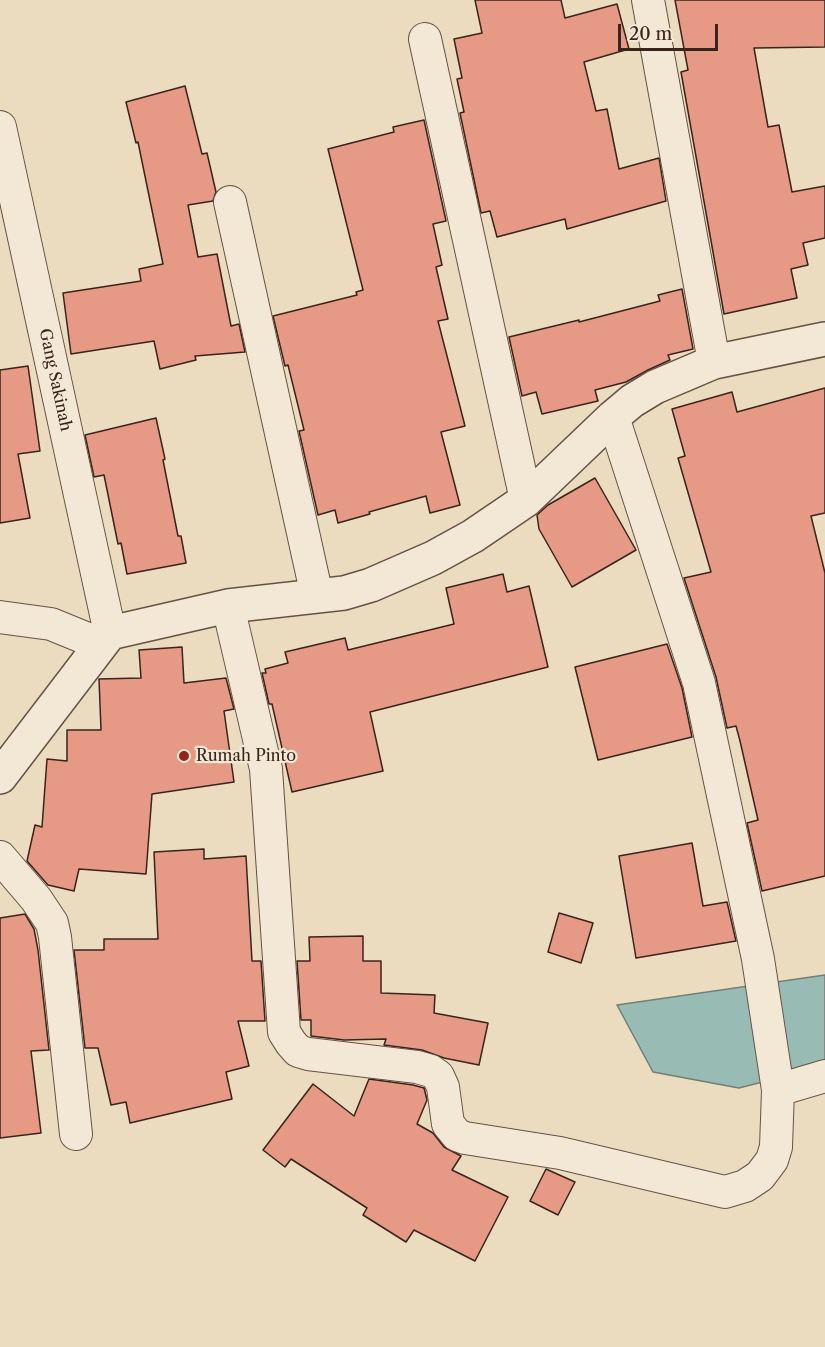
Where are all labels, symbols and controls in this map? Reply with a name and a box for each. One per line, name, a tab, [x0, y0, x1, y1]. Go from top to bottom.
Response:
scale bar	[621, 12, 722, 50]
text: 20 m	[629, 23, 672, 45]
street label: Gang Sakinah	[35, 327, 75, 433]
place label: Rumah Pinto	[196, 746, 296, 766]
marker: Rumah Pinto	[177, 749, 191, 763]

